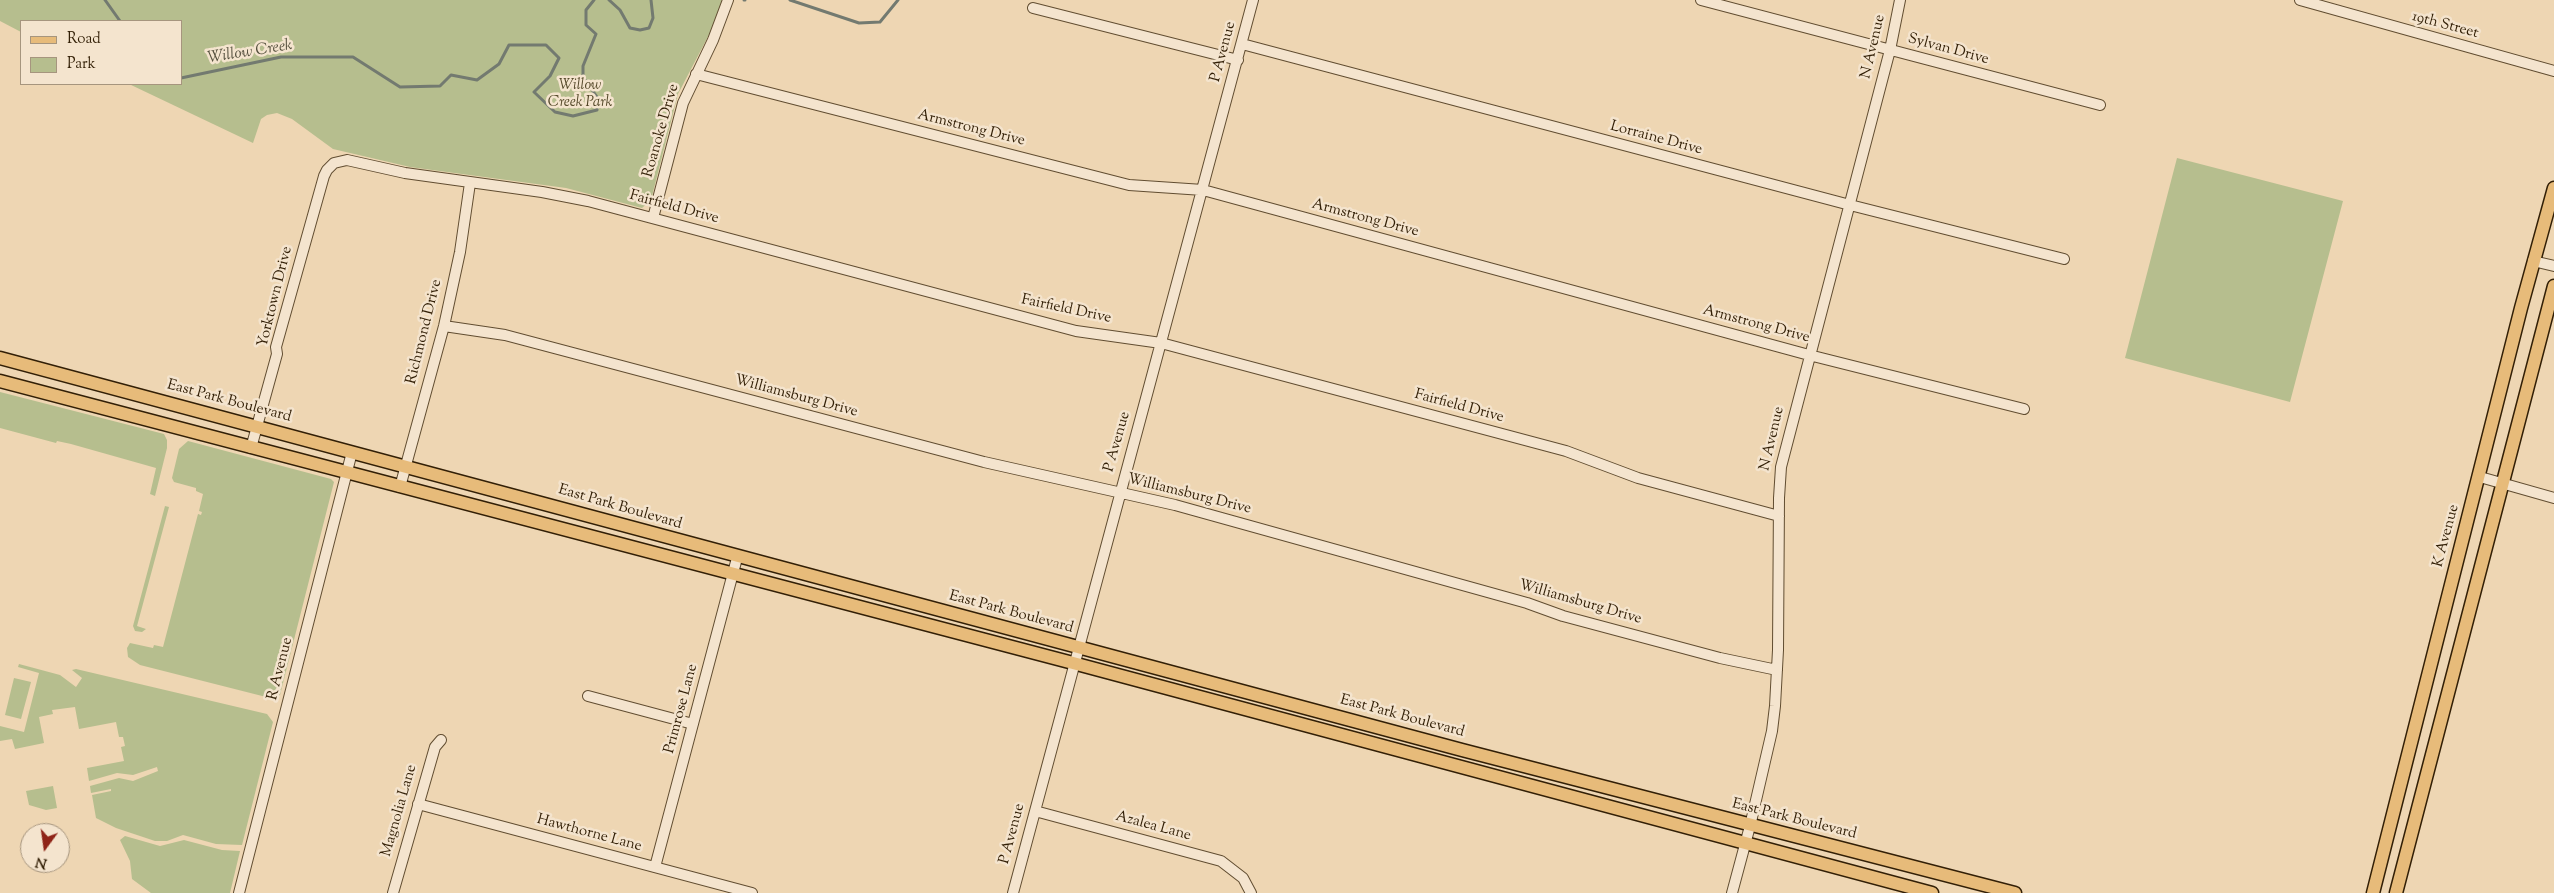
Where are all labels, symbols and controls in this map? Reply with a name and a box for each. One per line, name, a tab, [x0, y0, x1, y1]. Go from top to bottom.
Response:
street label: 19th Street	[2410, 9, 2480, 43]
street label: N Avenue	[1858, 13, 1890, 81]
legend	[20, 20, 182, 85]
street label: P Avenue	[1207, 20, 1241, 84]
text: Road	[67, 29, 101, 50]
street label: Sylvan Drive	[1905, 31, 1991, 69]
water label: Willow Creek	[206, 37, 294, 69]
text: Park	[67, 54, 96, 75]
park label: Willow Creek Park	[548, 77, 612, 112]
street label: Roanoke Drive	[640, 82, 684, 180]
street label: Armstrong Drive	[915, 107, 1027, 151]
street label: Lorraine Drive	[1608, 118, 1704, 160]
street label: Fairfield Drive	[627, 187, 721, 229]
street label: Armstrong Drive	[1310, 196, 1420, 242]
street label: Yorktown Drive	[255, 245, 297, 349]
street label: Richmond Drive	[403, 278, 447, 386]
street label: Fairfield Drive	[1019, 292, 1113, 328]
street label: Armstrong Drive	[1701, 302, 1811, 348]
street label: Williamsburg Drive	[732, 372, 860, 422]
street label: East Park Boulevard	[165, 377, 293, 427]
street label: Fairfield Drive	[1412, 386, 1506, 428]
street label: N Avenue	[1757, 405, 1789, 473]
street label: P Avenue	[1101, 410, 1135, 474]
street label: Williamsburg Drive	[1125, 471, 1253, 519]
street label: East Park Boulevard	[556, 482, 684, 534]
street label: K Avenue	[2430, 503, 2464, 569]
street label: Williamsburg Drive	[1517, 577, 1643, 629]
street label: East Park Boulevard	[947, 588, 1075, 638]
street label: R Avenue	[265, 636, 297, 702]
street label: Primrose Lane	[661, 662, 703, 756]
street label: East Park Boulevard	[1338, 692, 1466, 742]
street label: Magnolia Lane	[378, 763, 422, 859]
street label: East Park Boulevard	[1730, 796, 1858, 844]
street label: P Avenue	[996, 802, 1030, 866]
street label: Azalea Lane	[1113, 808, 1193, 846]
street label: Hawthorne Lane	[535, 811, 643, 857]
north arrow	[20, 823, 70, 873]
text: N	[34, 851, 49, 873]

